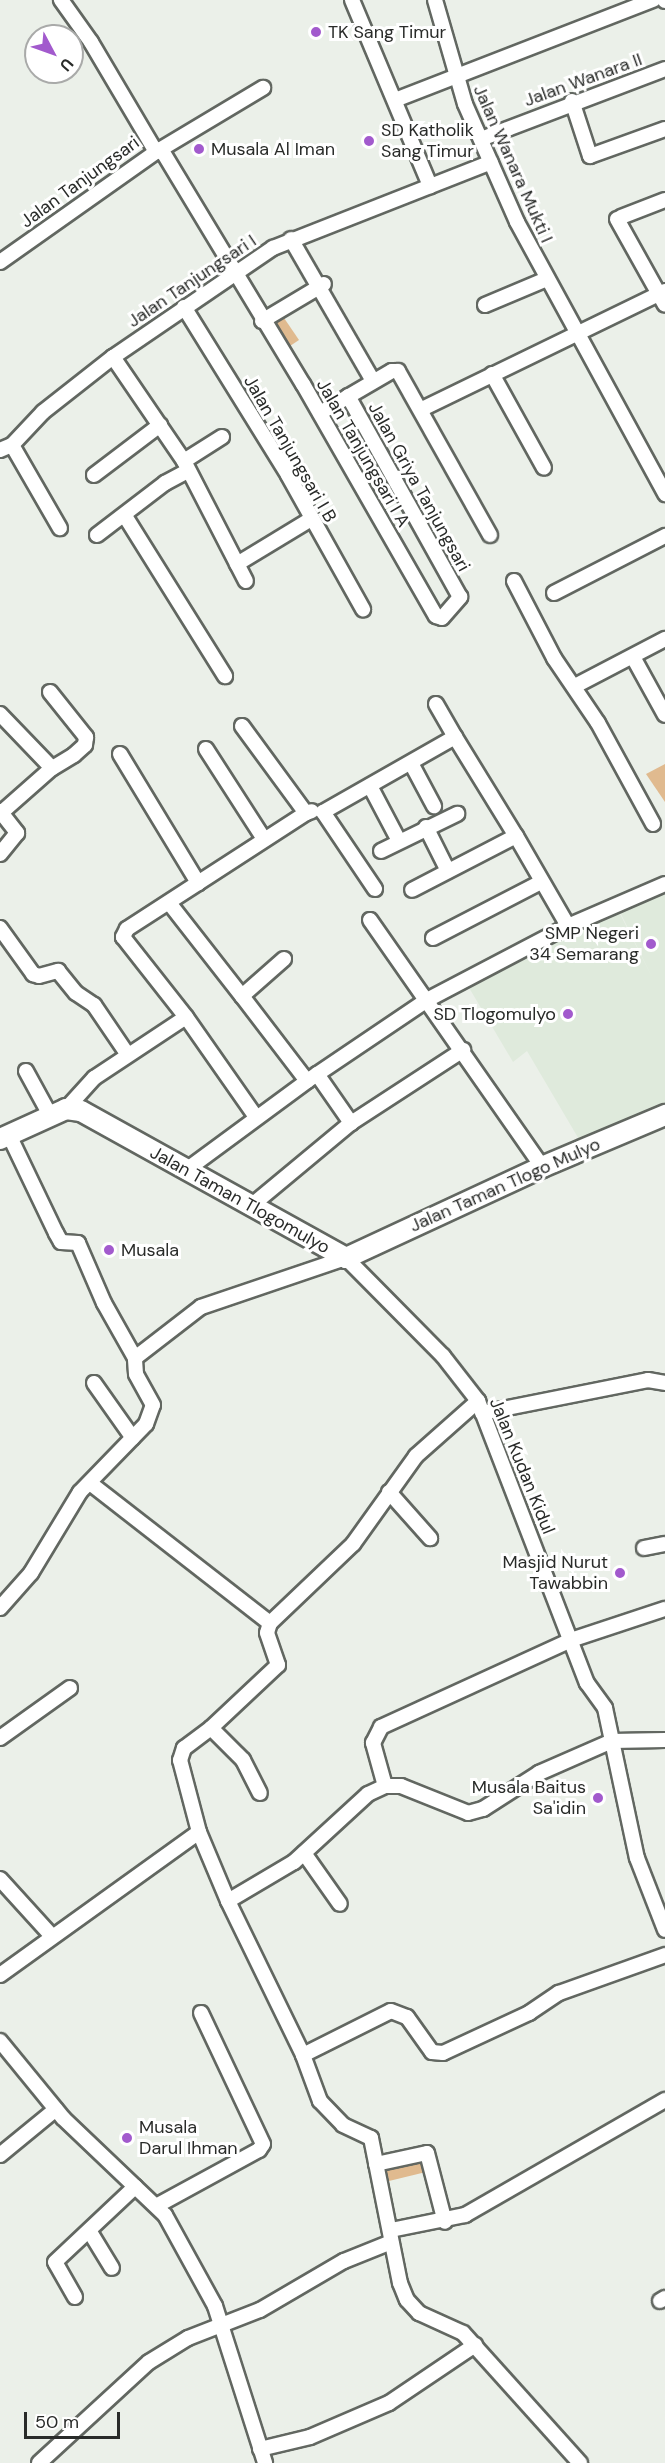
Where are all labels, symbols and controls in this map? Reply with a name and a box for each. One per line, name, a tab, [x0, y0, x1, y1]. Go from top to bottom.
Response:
place label: TK Sang Timur	[328, 21, 446, 43]
north arrow	[24, 24, 84, 84]
marker: TK Sang Timur	[309, 25, 323, 39]
street label: Jalan Wanara II	[521, 49, 645, 111]
text: U	[55, 54, 78, 76]
street label: Jalan Wanara Mukti I	[468, 82, 558, 246]
place label: SD Katholik Sang Timur	[381, 120, 474, 162]
street label: Jalan Tanjungsari	[16, 132, 144, 232]
marker: SD Katholik Sang Timur	[362, 134, 376, 148]
place label: Musala Al Iman	[211, 138, 335, 160]
marker: Musala Al Iman	[192, 142, 206, 156]
street label: Jalan Tanjungsari I	[124, 230, 260, 332]
street label: Jalan Tanjungsari I B	[239, 372, 341, 526]
street label: Jalan Tanjungsari I A	[312, 375, 414, 531]
street label: Jalan Griya Tanjungsari	[363, 399, 475, 575]
place label: SMP Negeri 34 Semarang	[529, 923, 639, 966]
marker: SMP Negeri 34 Semarang	[644, 937, 658, 951]
place label: SD Tlogomulyo	[433, 1003, 556, 1025]
marker: SD Tlogomulyo	[561, 1007, 575, 1021]
street label: Jalan Taman Tlogo Mulyo	[406, 1133, 604, 1237]
street label: Jalan Taman Tlogomulyo	[146, 1142, 334, 1258]
place label: Musala	[121, 1239, 179, 1261]
marker: Musala	[102, 1243, 116, 1257]
street label: Jalan Kudan Kidul	[485, 1395, 559, 1537]
place label: Masjid Nurut Tawabbin	[502, 1552, 608, 1594]
marker: Masjid Nurut Tawabbin	[613, 1566, 627, 1580]
place label: Musala Baitus Sa'idin	[472, 1777, 586, 1820]
marker: Musala Baitus Sa'idin	[591, 1791, 605, 1805]
place label: Musala Darul Ihman	[139, 2117, 238, 2160]
marker: Musala Darul Ihman	[120, 2131, 134, 2145]
scale bar	[27, 2400, 123, 2438]
text: 50 m	[35, 2410, 79, 2434]

